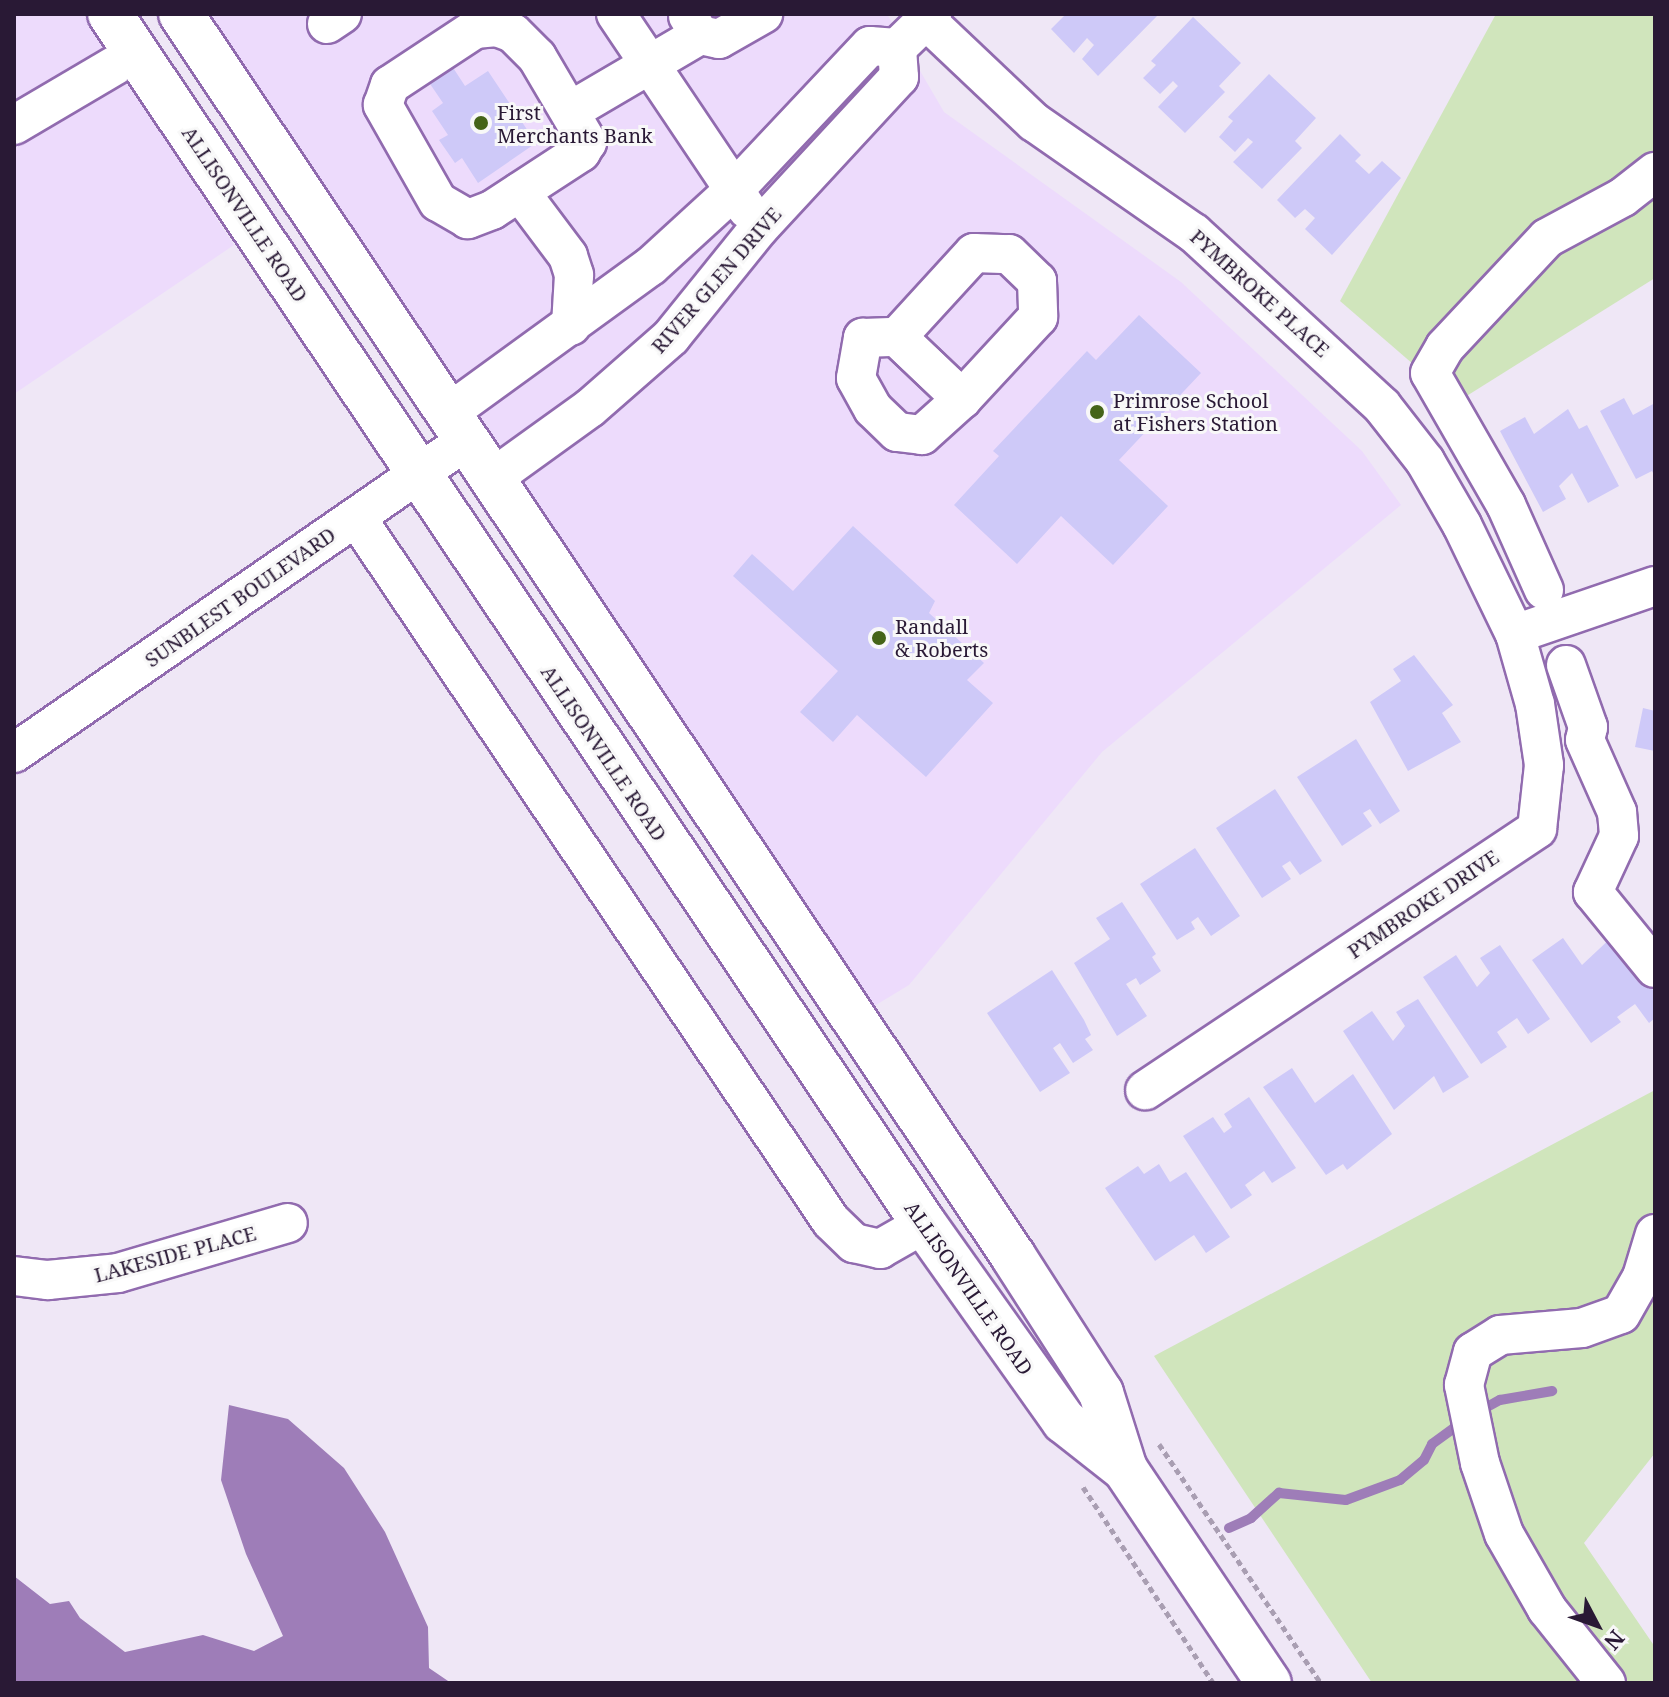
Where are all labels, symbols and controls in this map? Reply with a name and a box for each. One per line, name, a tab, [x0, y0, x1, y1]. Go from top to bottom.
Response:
place label: First Merchants Bank	[497, 100, 653, 147]
marker: First Merchants Bank	[472, 114, 490, 132]
street label: ALLISONVILLE ROAD	[177, 122, 313, 306]
street label: RIVER GLEN DRIVE	[646, 202, 786, 358]
street label: PYMBROKE PLACE	[1186, 224, 1334, 362]
place label: Primrose School at Fishers Station	[1113, 388, 1278, 435]
marker: Primrose School at Fishers Station	[1088, 403, 1106, 421]
street label: SUNBLEST BOULEVARD	[140, 522, 340, 672]
place label: Randall & Roberts	[895, 614, 988, 661]
marker: Randall & Roberts	[870, 629, 888, 647]
street label: ALLISONVILLE ROAD	[536, 661, 672, 845]
street label: PYMBROKE DRIVE	[1343, 845, 1503, 963]
street label: ALLISONVILLE ROAD	[900, 1197, 1038, 1379]
street label: LAKESIDE PLACE	[92, 1221, 258, 1287]
north arrow	[1557, 1585, 1637, 1665]
text: N	[1598, 1624, 1632, 1657]

